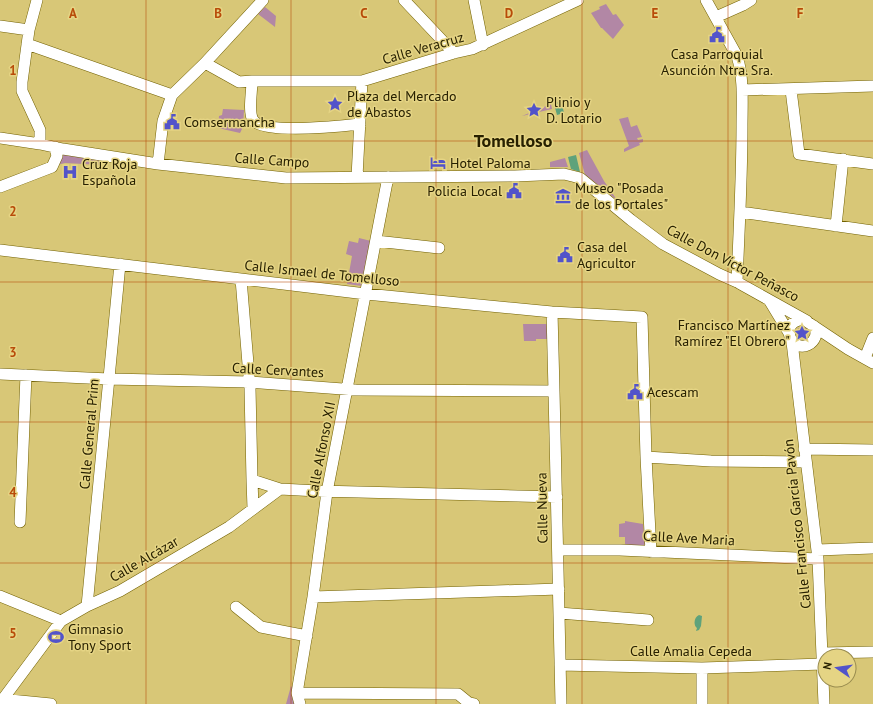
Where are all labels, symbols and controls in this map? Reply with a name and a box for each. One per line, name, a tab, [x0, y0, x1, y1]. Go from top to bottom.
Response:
text: A	[69, 5, 77, 22]
text: B	[214, 5, 222, 22]
text: C	[360, 5, 368, 22]
text: D	[505, 5, 513, 22]
text: E	[652, 5, 659, 22]
text: F	[797, 5, 804, 22]
public building icon: Casa Parroquial Asunción Ntra. Sra.	[708, 26, 726, 44]
street label: Calle Veracruz	[380, 28, 466, 68]
place label: Casa Parroquial Asunción Ntra. Sra.	[661, 45, 773, 79]
text: 1	[9, 62, 17, 79]
place label: Plaza del Mercado de Abastos	[347, 87, 457, 121]
place label: Plinio y D. Lotario	[546, 93, 602, 127]
place icon: Plaza del Mercado de Abastos	[326, 95, 344, 113]
place icon: Plinio y D. Lotario	[525, 101, 543, 119]
public building icon: Comsermancha	[163, 113, 181, 131]
place label: Comsermancha	[184, 113, 275, 131]
district label: Tomelloso	[474, 129, 553, 152]
street label: Calle Campo	[234, 148, 310, 172]
hotel icon: Hotel Paloma	[429, 154, 447, 172]
place label: Hotel Paloma	[450, 154, 531, 172]
place label: Cruz Roja Española	[82, 155, 138, 189]
hospital icon: Cruz Roja Española	[61, 163, 79, 181]
place label: Museo "Posada de los Portales"	[575, 179, 668, 213]
place label: Policia Local	[427, 182, 502, 200]
public building icon: Policia Local	[505, 182, 523, 200]
museum icon: Museo "Posada de los Portales"	[554, 187, 572, 205]
text: 2	[9, 203, 17, 220]
street label: Calle Don Víctor Peñasco	[664, 220, 802, 306]
place label: Casa del Agricultor	[577, 238, 636, 272]
public building icon: Casa del Agricultor	[556, 246, 574, 264]
street label: Calle Ismael de Tomelloso	[244, 256, 400, 290]
place label: Francisco Martínez Ramírez "El Obrero"	[674, 316, 790, 350]
place icon: Francisco Martínez Ramírez "El Obrero"	[793, 324, 811, 342]
text: 3	[9, 344, 17, 361]
street label: Calle Cervantes	[232, 359, 325, 381]
street label: Calle General Prim	[75, 378, 103, 490]
public building icon: Acescam	[626, 383, 644, 401]
place label: Acescam	[647, 383, 699, 401]
street label: Calle Alfonso XII	[303, 400, 339, 500]
street label: Calle Francisco García Pavón	[779, 438, 815, 610]
street label: Calle Nueva	[532, 472, 552, 544]
text: 4	[9, 484, 17, 501]
street label: Calle Ave Maria	[643, 527, 735, 549]
street label: Calle Alcázar	[106, 532, 182, 586]
place label: Gimnasio Tony Sport	[68, 620, 132, 654]
text: 5	[9, 625, 17, 642]
sports icon: Gimnasio Tony Sport	[47, 628, 65, 646]
street label: Calle Amalia Cepeda	[630, 642, 752, 660]
north arrow	[817, 648, 857, 688]
text: N	[820, 661, 835, 671]

